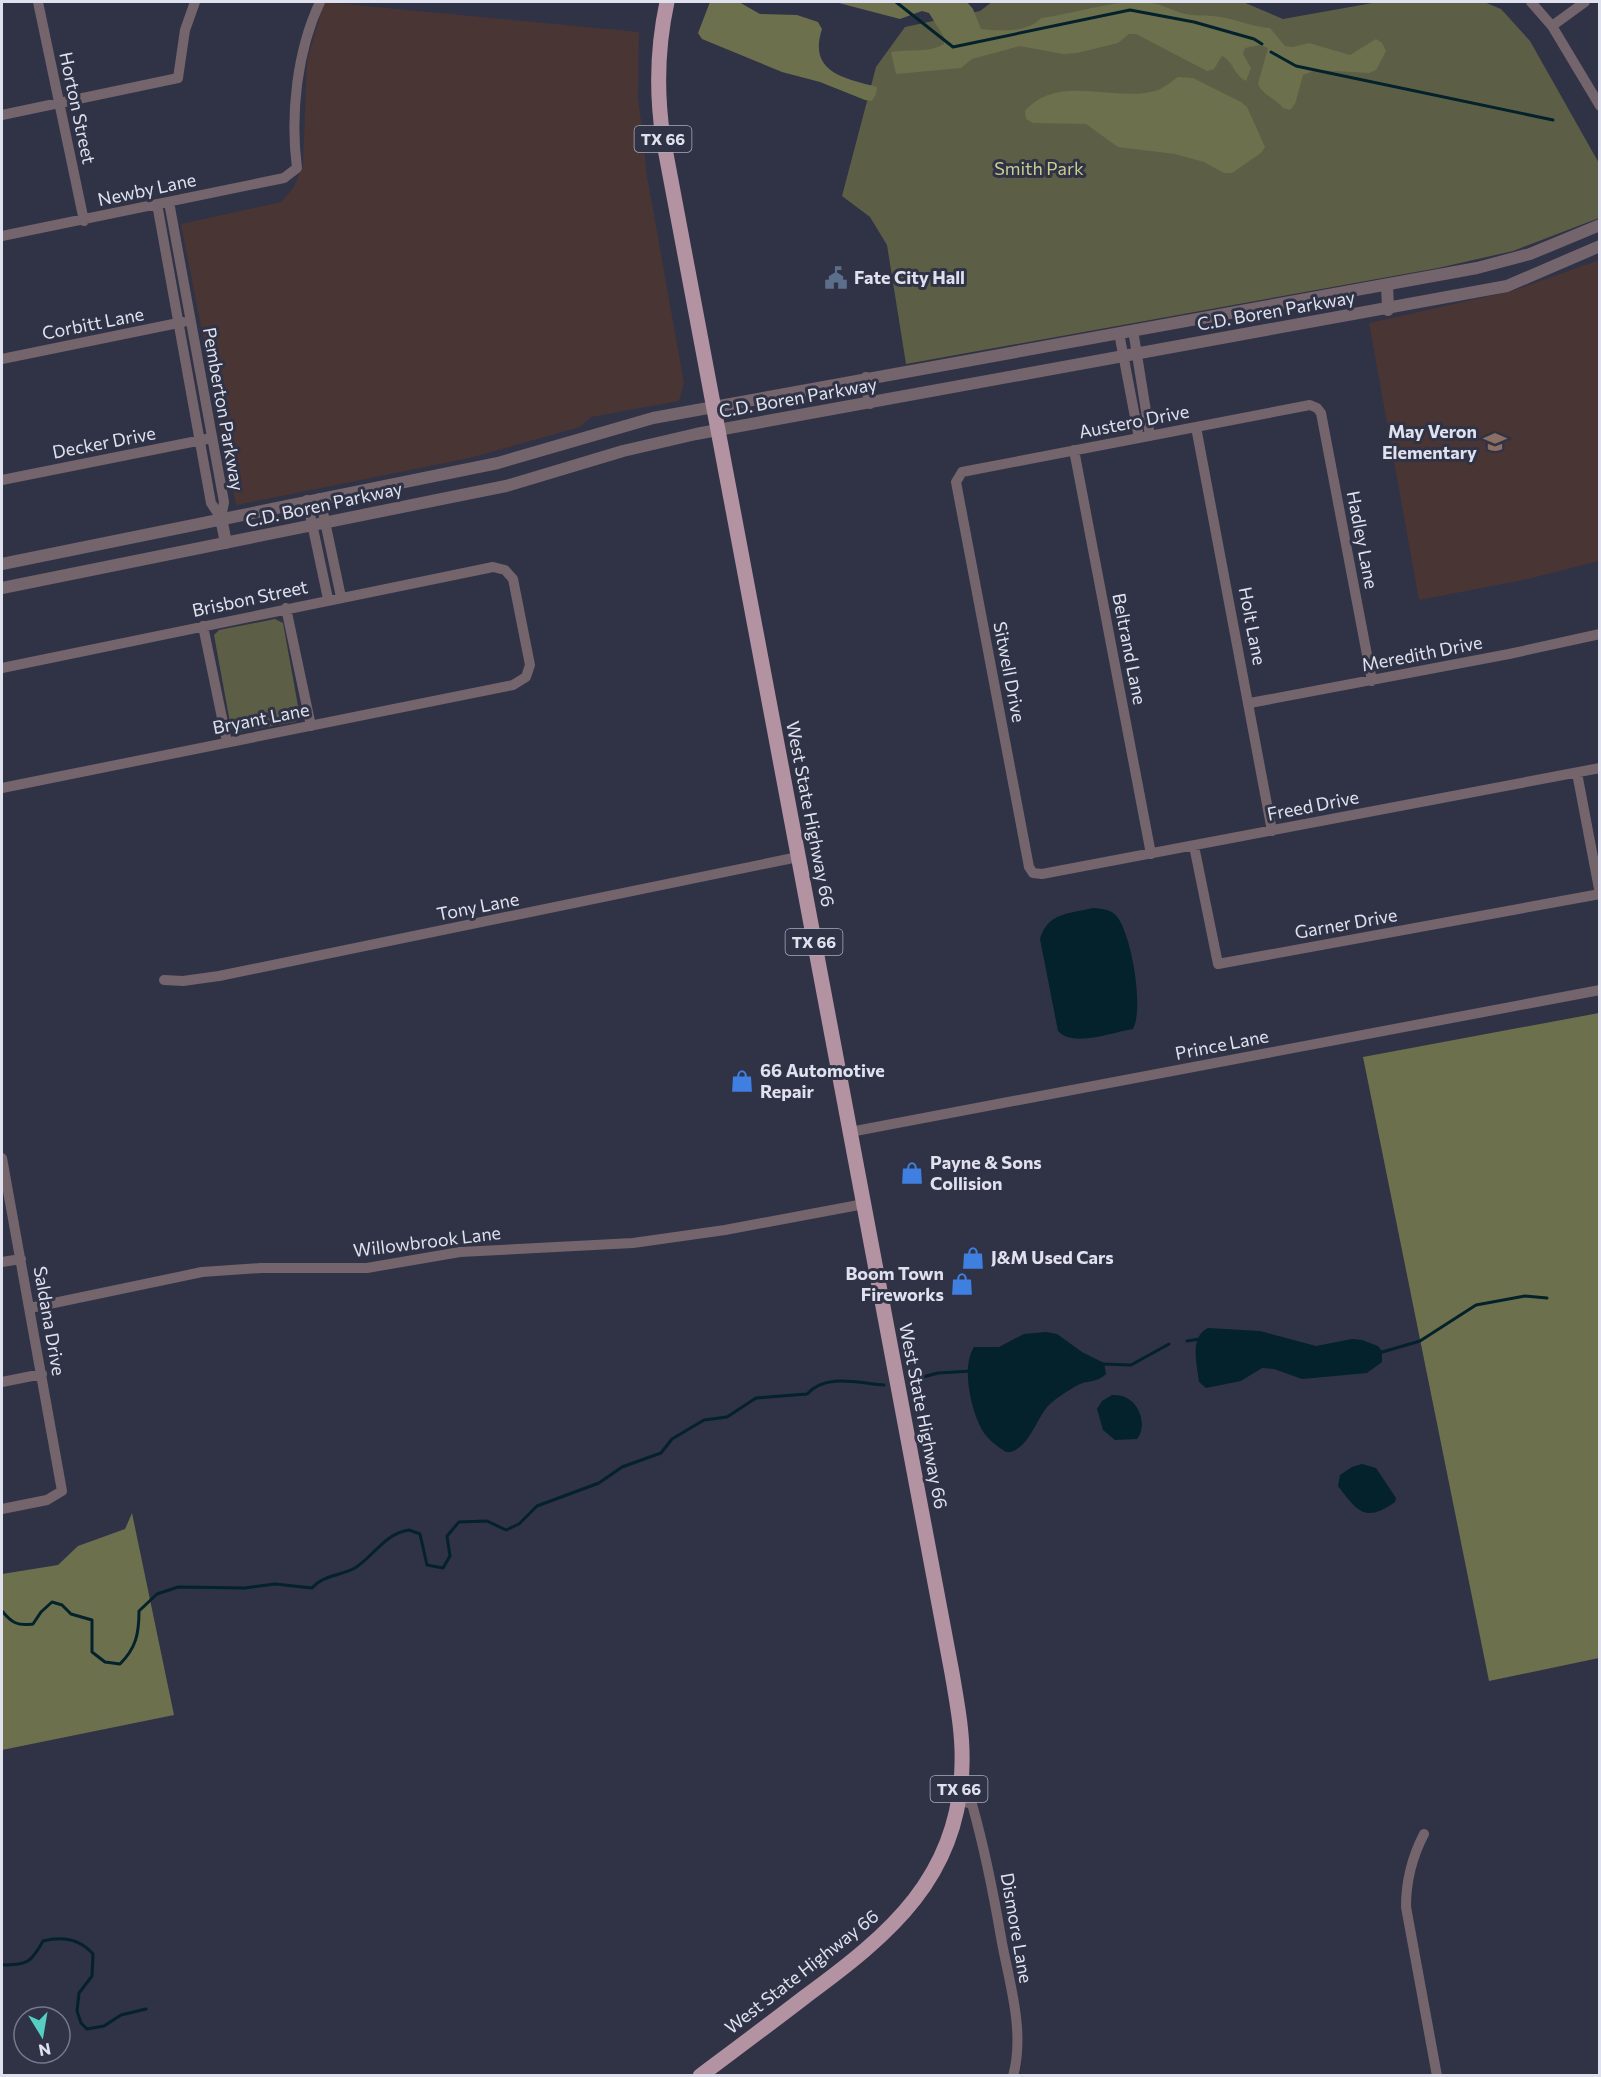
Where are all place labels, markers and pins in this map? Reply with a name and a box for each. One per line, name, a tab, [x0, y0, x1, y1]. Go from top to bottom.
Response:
public building icon: Fate City Hall	[823, 265, 849, 291]
place label: Fate City Hall	[854, 266, 965, 288]
place label: May Veron Elementary	[1382, 420, 1477, 463]
school or university icon: May Veron Elementary	[1482, 429, 1508, 455]
place label: 66 Automotive Repair	[760, 1059, 885, 1102]
shop icon: 66 Automotive Repair	[729, 1068, 755, 1094]
place label: Payne & Sons Collision	[930, 1151, 1042, 1194]
shop icon: Payne & Sons Collision	[899, 1160, 925, 1186]
shop icon: J&M Used Cars	[960, 1245, 986, 1271]
place label: J&M Used Cars	[991, 1246, 1114, 1268]
place label: Boom Town Fireworks	[845, 1262, 944, 1305]
shop icon: Boom Town Fireworks	[949, 1271, 975, 1297]

